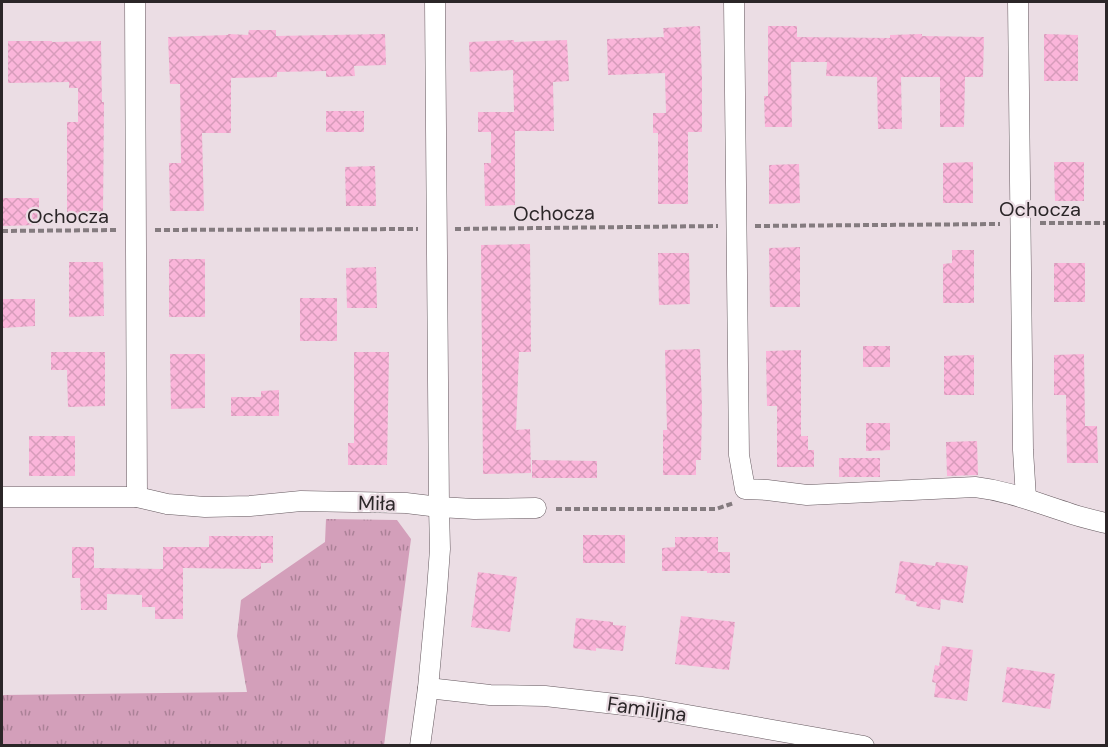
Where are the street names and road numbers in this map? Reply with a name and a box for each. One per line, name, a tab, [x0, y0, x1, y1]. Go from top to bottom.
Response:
street label: Ochocza	[999, 196, 1081, 222]
street label: Ochocza	[513, 199, 595, 227]
street label: Ochocza	[27, 203, 109, 229]
street label: Miła	[358, 490, 396, 516]
street label: Familijna	[606, 691, 688, 727]

